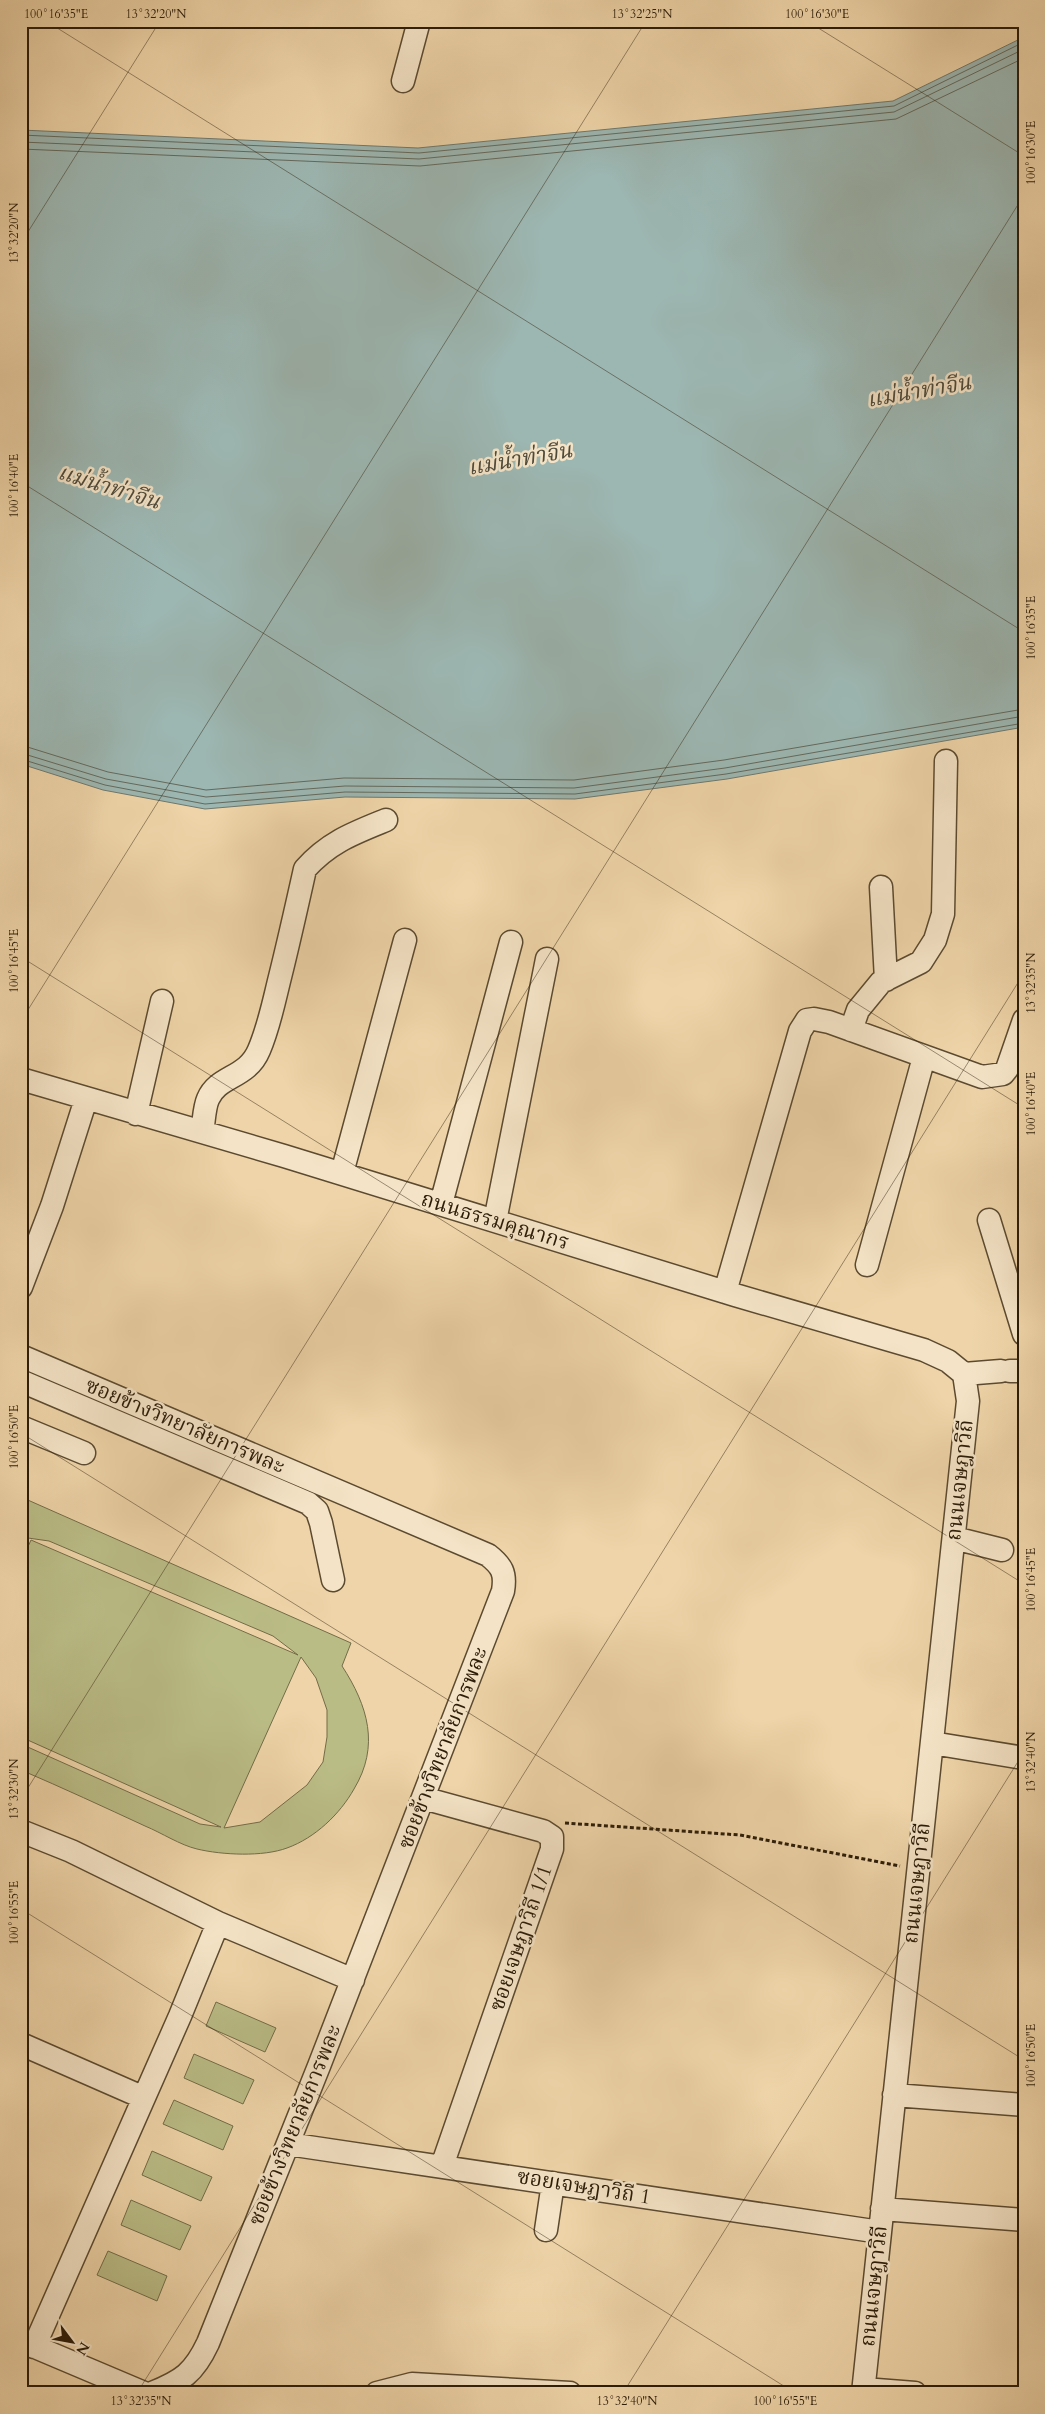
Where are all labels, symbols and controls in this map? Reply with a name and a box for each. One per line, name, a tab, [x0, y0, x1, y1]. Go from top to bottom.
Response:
text: 100°16'35"E	[24, 6, 88, 22]
text: 13°32'20"N	[126, 6, 187, 22]
text: 13°32'25"N	[612, 6, 673, 22]
text: 100°16'30"E	[785, 6, 849, 22]
text: 100°16'30"E	[1023, 121, 1039, 185]
text: 13°32'20"N	[6, 202, 22, 263]
water label: แม่น้ำท่าจีน	[864, 365, 974, 415]
water label: แม่น้ำท่าจีน	[465, 433, 575, 483]
text: 100°16'40"E	[6, 454, 22, 518]
water label: แม่น้ำท่าจีน	[54, 455, 165, 517]
text: 100°16'35"E	[1023, 596, 1039, 660]
text: 100°16'45"E	[6, 929, 22, 993]
text: 13°32'35"N	[1023, 952, 1039, 1013]
text: 100°16'40"E	[1023, 1072, 1039, 1136]
street label: ถนนธรรมคุณากร	[417, 1185, 573, 1257]
street label: ซอยข้างวิทยาลัยการพละ	[81, 1371, 289, 1481]
text: 100°16'50"E	[6, 1405, 22, 1469]
street label: ถนนเจษฎาวิถี	[939, 1418, 981, 1542]
text: 100°16'45"E	[1023, 1548, 1039, 1612]
street label: ซอยข้างวิทยาลัยการพละ	[391, 1643, 495, 1853]
text: 13°32'40"N	[1023, 1731, 1039, 1792]
text: 13°32'30"N	[6, 1758, 22, 1819]
street label: ถนนเจษฎาวิถี	[896, 1821, 938, 1945]
street label: ซอยเจษฎาวิถี 1/1	[482, 1861, 560, 2015]
text: 100°16'55"E	[6, 1881, 22, 1945]
street label: ซอยข้างวิทยาลัยการพละ	[241, 2020, 349, 2230]
text: 100°16'50"E	[1023, 2024, 1039, 2088]
street label: ซอยเจษฎาวิถี 1	[515, 2162, 653, 2212]
street label: ถนนเจษฎาวิถี	[853, 2224, 895, 2348]
north arrow	[48, 2316, 98, 2366]
text: N	[71, 2338, 94, 2359]
text: 13°32'35"N	[111, 2393, 172, 2409]
text: 13°32'40"N	[597, 2393, 658, 2409]
text: 100°16'55"E	[753, 2393, 817, 2409]

